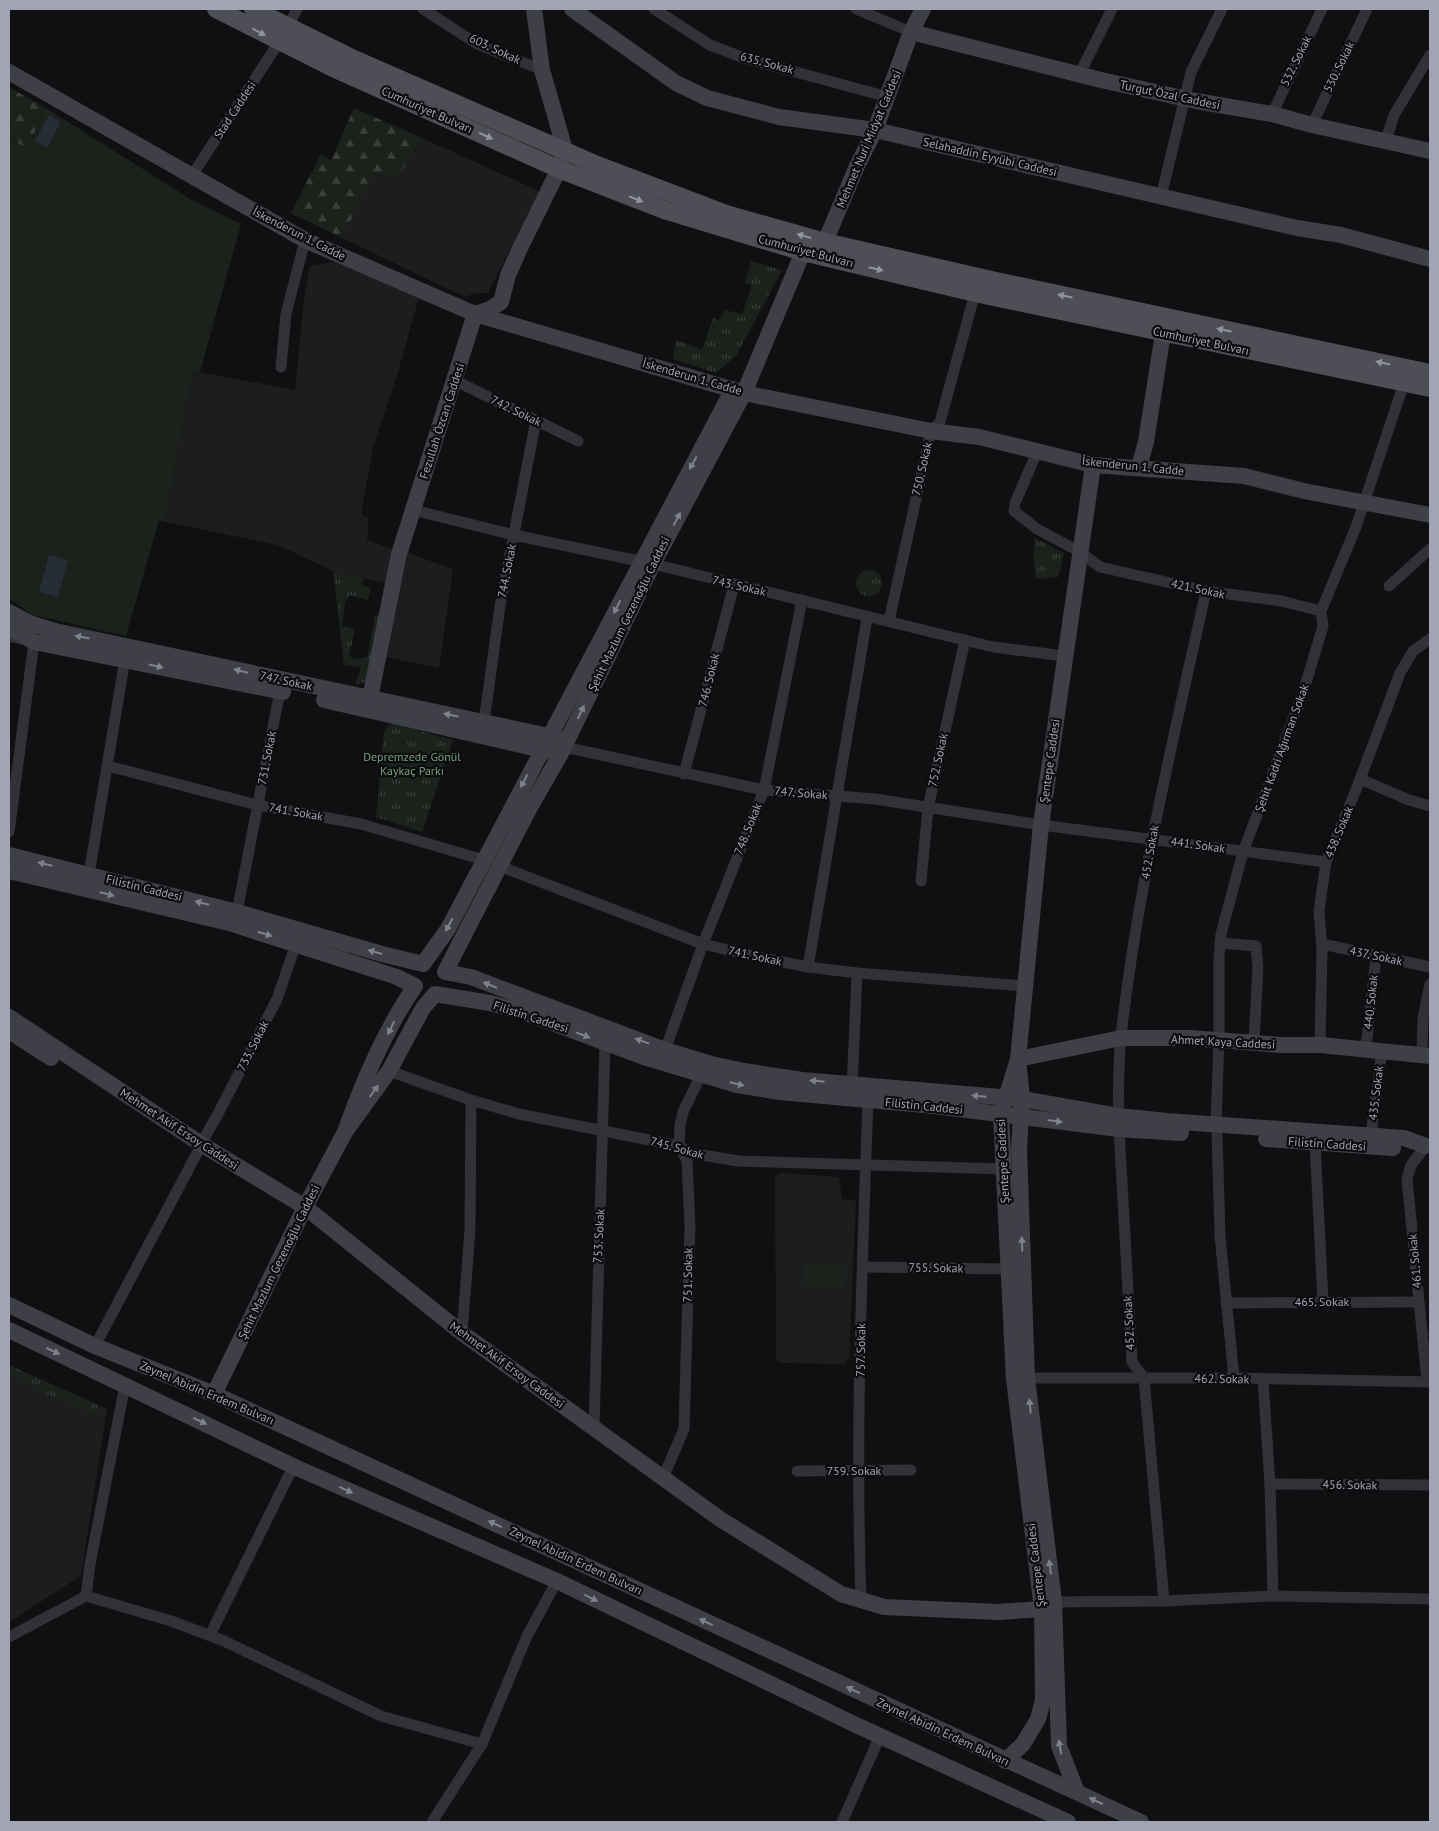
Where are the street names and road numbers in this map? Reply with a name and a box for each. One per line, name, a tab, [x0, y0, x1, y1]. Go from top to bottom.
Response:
street label: 603. Sokak	[467, 30, 523, 67]
street label: 532. Sokak	[1277, 33, 1314, 89]
street label: 530. Sokak	[1320, 39, 1357, 95]
street label: 635. Sokak	[739, 48, 796, 77]
street label: Mehmet Nuri Midyat Caddesi	[833, 68, 904, 210]
street label: Turgut Özal Caddesi	[1119, 77, 1222, 112]
street label: Stad Caddesi	[210, 78, 259, 141]
street label: Cumhuriyet Bulvarı	[379, 83, 475, 136]
street label: Selahaddin Eyyübi Caddesi	[922, 134, 1059, 179]
street label: İskenderun 1. Cadde	[250, 204, 348, 264]
street label: Cumhuriyet Bulvarı	[757, 231, 855, 270]
street label: Cumhuriyet Bulvarı	[1152, 323, 1251, 358]
street label: İskenderun 1. Cadde	[641, 355, 744, 398]
street label: Fezullah Özcan Caddesi	[416, 361, 467, 481]
street label: 742. Sokak	[488, 392, 544, 429]
street label: 750. Sokak	[908, 440, 935, 497]
street label: İskenderun 1. Cadde	[1081, 453, 1185, 478]
street label: Şehit Mazlum Gezenoğlu Caddesi	[584, 534, 673, 694]
street label: 744. Sokak	[494, 542, 519, 599]
street label: 743. Sokak	[711, 572, 768, 599]
street label: 421. Sokak	[1170, 575, 1227, 602]
street label: 746. Sokak	[695, 651, 722, 708]
street label: 747. Sokak	[258, 668, 314, 693]
street label: Şehit Kadri Ağırman Sokak	[1251, 681, 1312, 814]
street label: Şentepe Caddesi	[1036, 718, 1063, 804]
street label: 731. Sokak	[254, 729, 279, 786]
street label: 752. Sokak	[924, 731, 951, 788]
street label: 747. Sokak	[774, 783, 829, 802]
street label: 741. Sokak	[268, 799, 325, 824]
street label: 748. Sokak	[730, 800, 765, 857]
street label: 438. Sokak	[1321, 803, 1356, 860]
street label: 452. Sokak	[1137, 823, 1162, 880]
street label: 441. Sokak	[1170, 833, 1226, 856]
street label: Filistin Caddesi	[104, 871, 184, 904]
street label: 741. Sokak	[727, 942, 784, 969]
street label: 437. Sokak	[1348, 943, 1404, 968]
street label: 440. Sokak	[1360, 974, 1381, 1030]
street label: Filistin Caddesi	[492, 997, 571, 1036]
street label: 733. Sokak	[233, 1018, 272, 1074]
street label: Ahmet Kaya Caddesi	[1171, 1031, 1275, 1052]
street label: 435. Sokak	[1365, 1065, 1386, 1121]
street label: Mehmet Akif Ersoy Caddesi	[117, 1085, 241, 1172]
street label: Filistin Caddesi	[884, 1094, 964, 1117]
street label: Şentepe Caddesi	[993, 1118, 1012, 1204]
street label: 745. Sokak	[649, 1133, 706, 1162]
street label: Filistin Caddesi	[1288, 1133, 1367, 1154]
street label: Şehit Mazlum Gezenoğlu Caddesi	[234, 1182, 323, 1342]
street label: 753. Sokak	[590, 1208, 607, 1264]
street label: 461. Sokak	[1405, 1233, 1424, 1289]
street label: 751. Sokak	[680, 1247, 695, 1302]
street label: 755. Sokak	[909, 1260, 964, 1275]
street label: 465. Sokak	[1295, 1294, 1350, 1309]
street label: 452. Sokak	[1120, 1295, 1137, 1351]
street label: Mehmet Akif Ersoy Caddesi	[447, 1318, 568, 1411]
street label: 757. Sokak	[853, 1323, 868, 1377]
street label: Zeynel Abidin Erdem Bulvarı	[138, 1357, 277, 1428]
street label: 462. Sokak	[1195, 1371, 1250, 1386]
street label: 759. Sokak	[827, 1463, 882, 1478]
street label: 456. Sokak	[1323, 1477, 1378, 1492]
street label: Şentepe Caddesi	[1023, 1522, 1048, 1608]
street label: Zeynel Abidin Erdem Bulvarı	[508, 1523, 645, 1598]
street label: Zeynel Abidin Erdem Bulvarı	[875, 1694, 1012, 1769]

